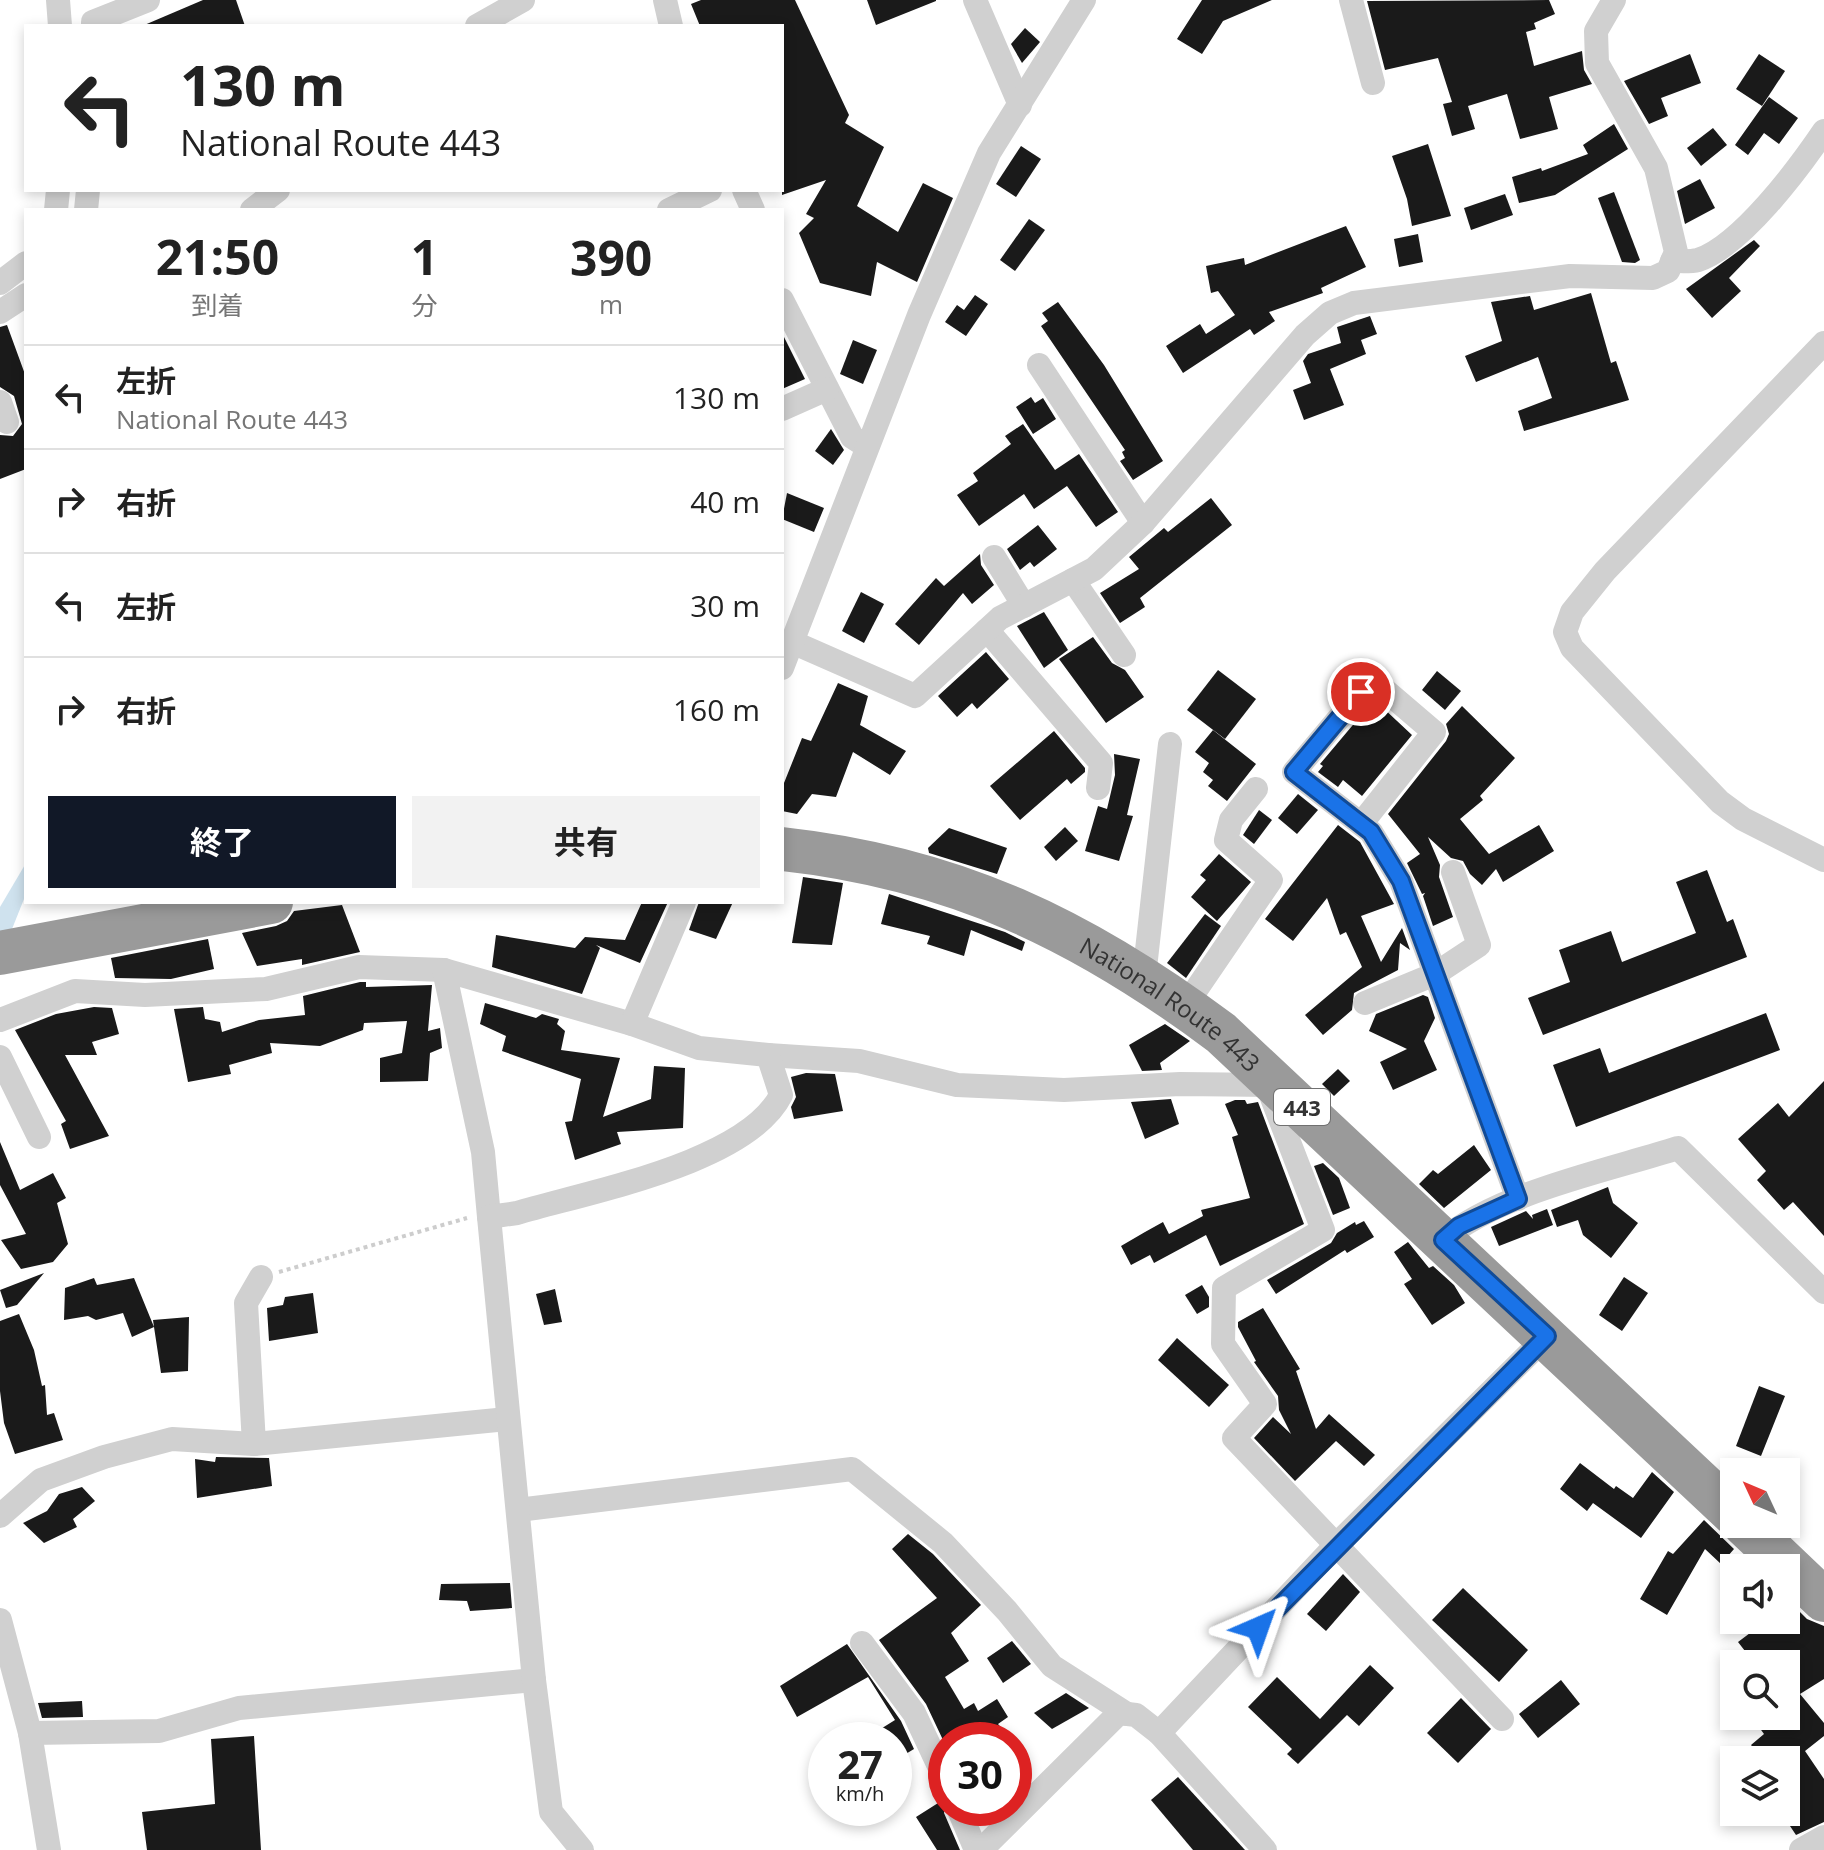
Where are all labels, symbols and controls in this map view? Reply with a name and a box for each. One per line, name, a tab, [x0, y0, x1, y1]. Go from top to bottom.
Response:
text: 130 m	[180, 46, 346, 122]
icon: left	[48, 56, 152, 160]
text: National Route 443	[180, 118, 501, 167]
text: 21:50	[156, 224, 279, 289]
text: 1	[411, 224, 438, 289]
text: 390	[570, 225, 652, 290]
text: m	[599, 286, 623, 322]
text: 到着	[191, 287, 243, 323]
text: 分	[412, 287, 438, 323]
text: 左折	[116, 360, 176, 401]
icon: left	[48, 375, 92, 419]
text: 130 m	[673, 377, 760, 418]
text: National Route 443	[116, 401, 348, 437]
icon: right	[48, 479, 92, 523]
text: 40 m	[690, 481, 760, 522]
text: 右折	[116, 482, 176, 523]
icon: left	[48, 583, 92, 627]
text: 30 m	[690, 585, 760, 626]
text: 左折	[116, 586, 176, 627]
pin	[1327, 658, 1395, 726]
icon: arrive	[1339, 670, 1383, 714]
icon: right	[48, 687, 92, 731]
text: 160 m	[673, 689, 760, 730]
text: 右折	[116, 690, 176, 731]
button: 終了	[48, 796, 396, 888]
button: 共有	[412, 796, 760, 888]
street label: National Route 443	[1074, 928, 1268, 1078]
road number: 443	[1274, 1089, 1330, 1125]
north arrow	[1720, 1458, 1800, 1538]
map controls	[1720, 1458, 1800, 1826]
button: sound	[1720, 1554, 1800, 1634]
position arrow	[1216, 1586, 1300, 1670]
button: search	[1720, 1650, 1800, 1730]
speed limit sign: 30	[928, 1722, 1032, 1826]
text: 27	[837, 1736, 883, 1791]
button: layers	[1720, 1746, 1800, 1826]
text: km/h	[836, 1780, 884, 1807]

